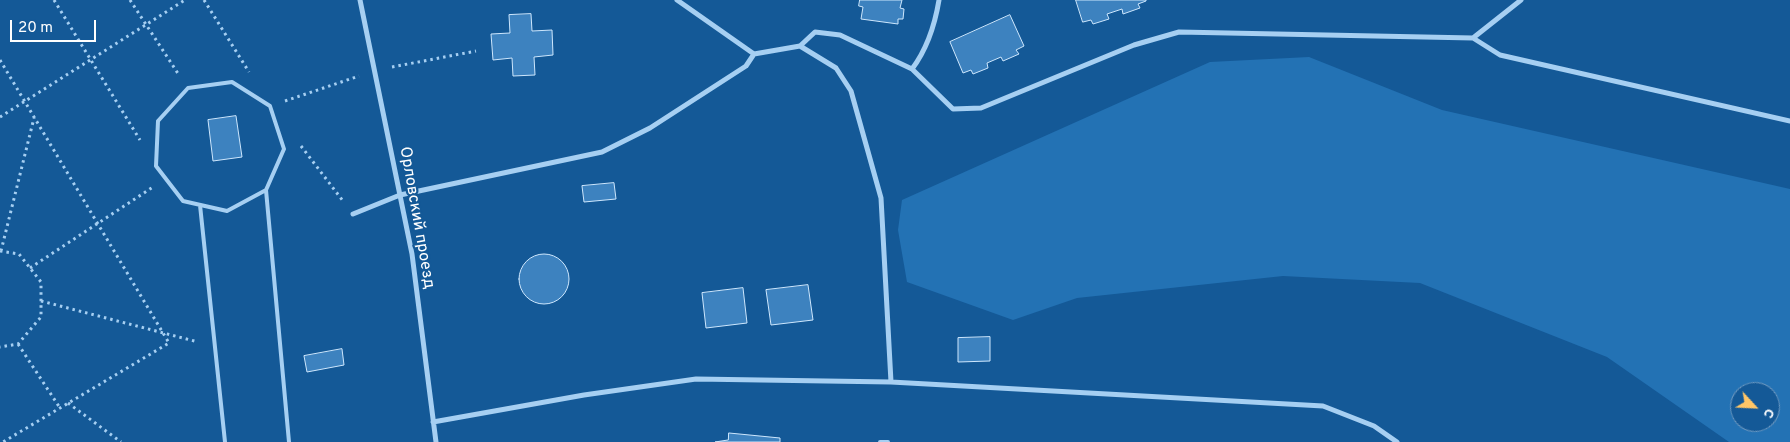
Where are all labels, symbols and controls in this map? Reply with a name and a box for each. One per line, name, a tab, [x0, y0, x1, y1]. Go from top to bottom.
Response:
scale bar	[12, 10, 99, 42]
text: 20 m	[18, 19, 53, 38]
street label: Орловский проезд	[394, 145, 438, 291]
north arrow	[1730, 382, 1780, 432]
text: С	[1759, 405, 1778, 421]

